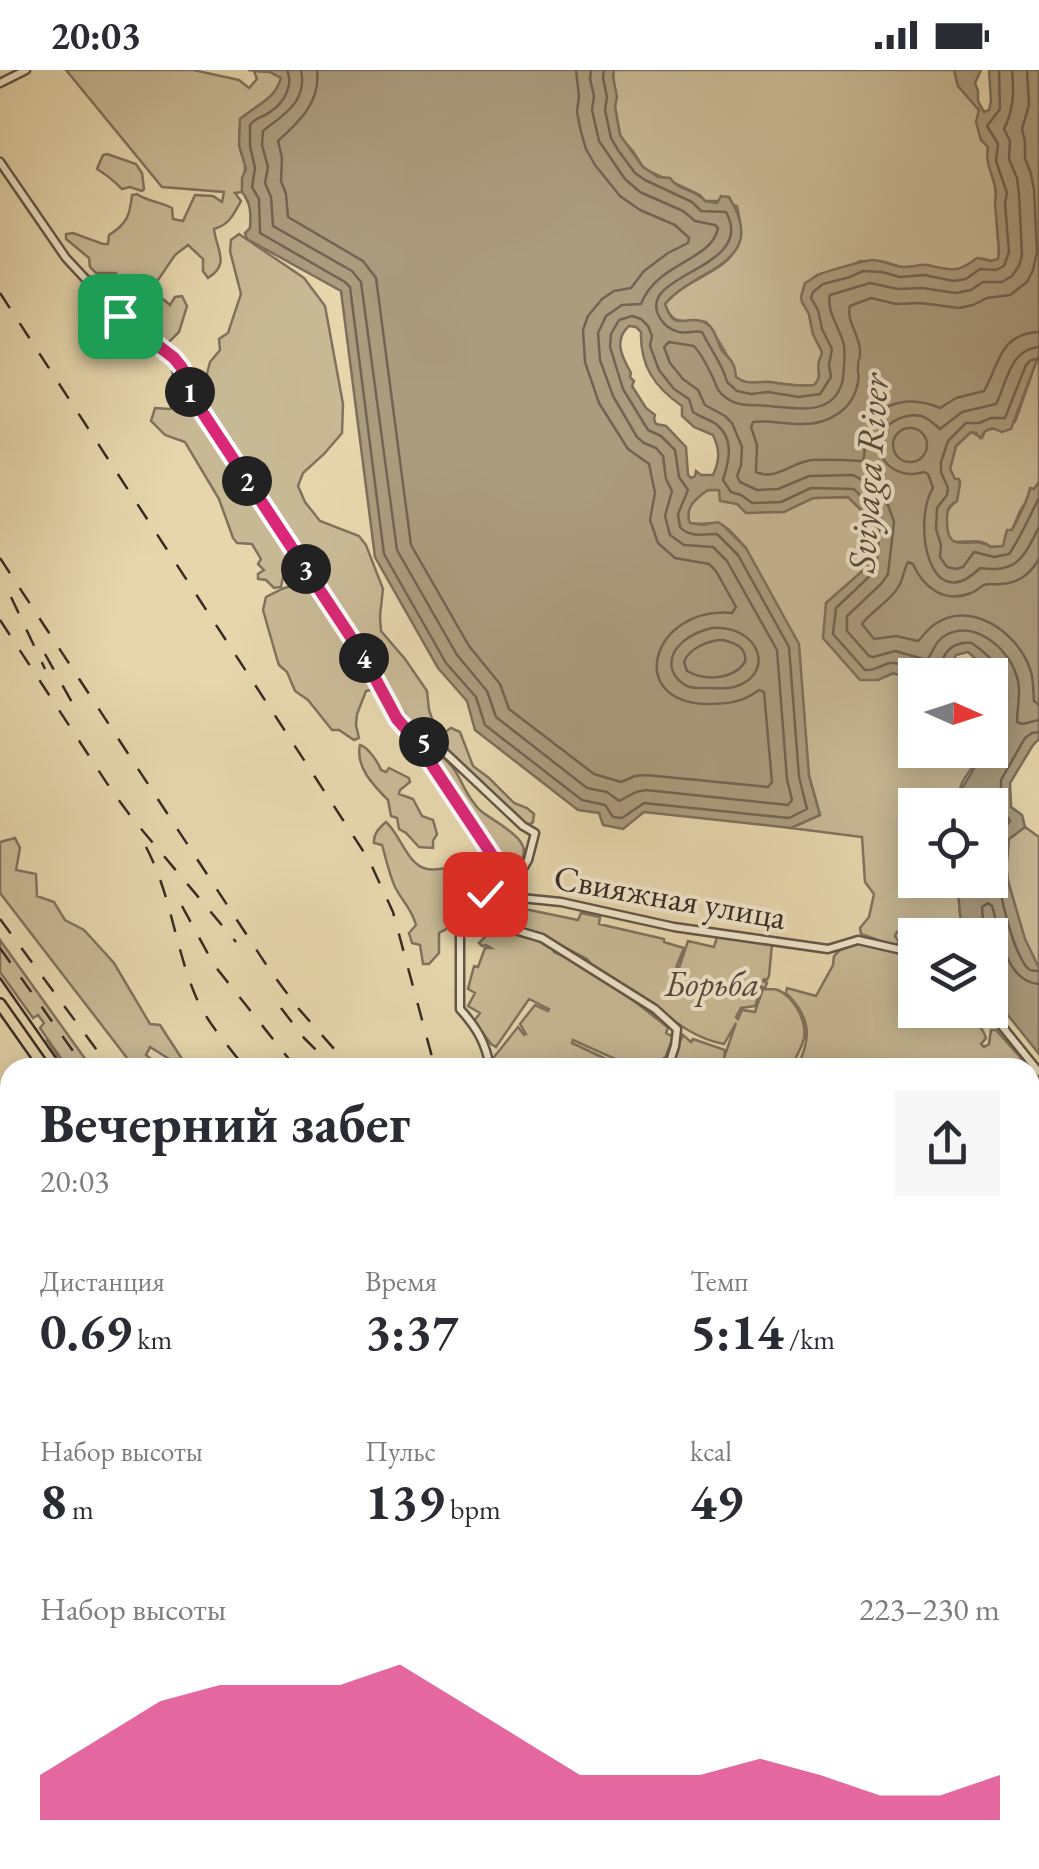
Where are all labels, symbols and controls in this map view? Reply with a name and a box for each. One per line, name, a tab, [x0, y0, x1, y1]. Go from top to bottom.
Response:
text: 20:03	[50, 11, 141, 60]
pin	[78, 274, 163, 359]
icon: arrive	[93, 289, 148, 344]
pin: 1	[165, 367, 215, 417]
water label: Sviyaga River	[836, 370, 899, 575]
text: 1	[183, 374, 197, 410]
pin: 2	[222, 456, 272, 506]
text: 2	[240, 463, 254, 499]
pin: 3	[281, 544, 331, 594]
text: 3	[299, 551, 313, 587]
pin: 4	[339, 633, 389, 683]
text: 4	[357, 640, 371, 676]
north arrow	[898, 658, 1008, 768]
map controls	[898, 658, 1008, 1028]
pin: 5	[399, 717, 449, 767]
text: 5	[417, 724, 431, 760]
button: locate	[898, 788, 1008, 898]
pin	[443, 852, 528, 937]
street label: Свияжная улица	[550, 854, 790, 940]
icon: check	[458, 867, 513, 922]
button: layers	[898, 918, 1008, 1028]
park label: Борьба	[664, 961, 759, 1007]
text: Вечерний забег	[40, 1087, 410, 1158]
button: share	[895, 1091, 1000, 1196]
text: 20:03	[40, 1160, 109, 1202]
text: Дистанция	[40, 1263, 165, 1299]
text: Время	[365, 1263, 437, 1299]
text: Темп	[690, 1263, 748, 1299]
text: 0.69	[40, 1299, 132, 1364]
text: 3:37	[365, 1299, 458, 1364]
text: 5:14	[690, 1299, 783, 1364]
text: km	[132, 1321, 172, 1357]
text: /km	[783, 1321, 835, 1357]
text: Набор высоты	[40, 1433, 203, 1469]
text: Пульс	[365, 1433, 436, 1469]
text: kcal	[690, 1433, 732, 1469]
text: 8	[40, 1469, 66, 1534]
text: 139	[365, 1469, 444, 1534]
text: 49	[690, 1469, 743, 1534]
text: m	[66, 1491, 94, 1527]
text: bpm	[444, 1491, 501, 1527]
text: Набор высоты	[40, 1588, 226, 1630]
text: 223–230 m	[859, 1588, 1000, 1630]

